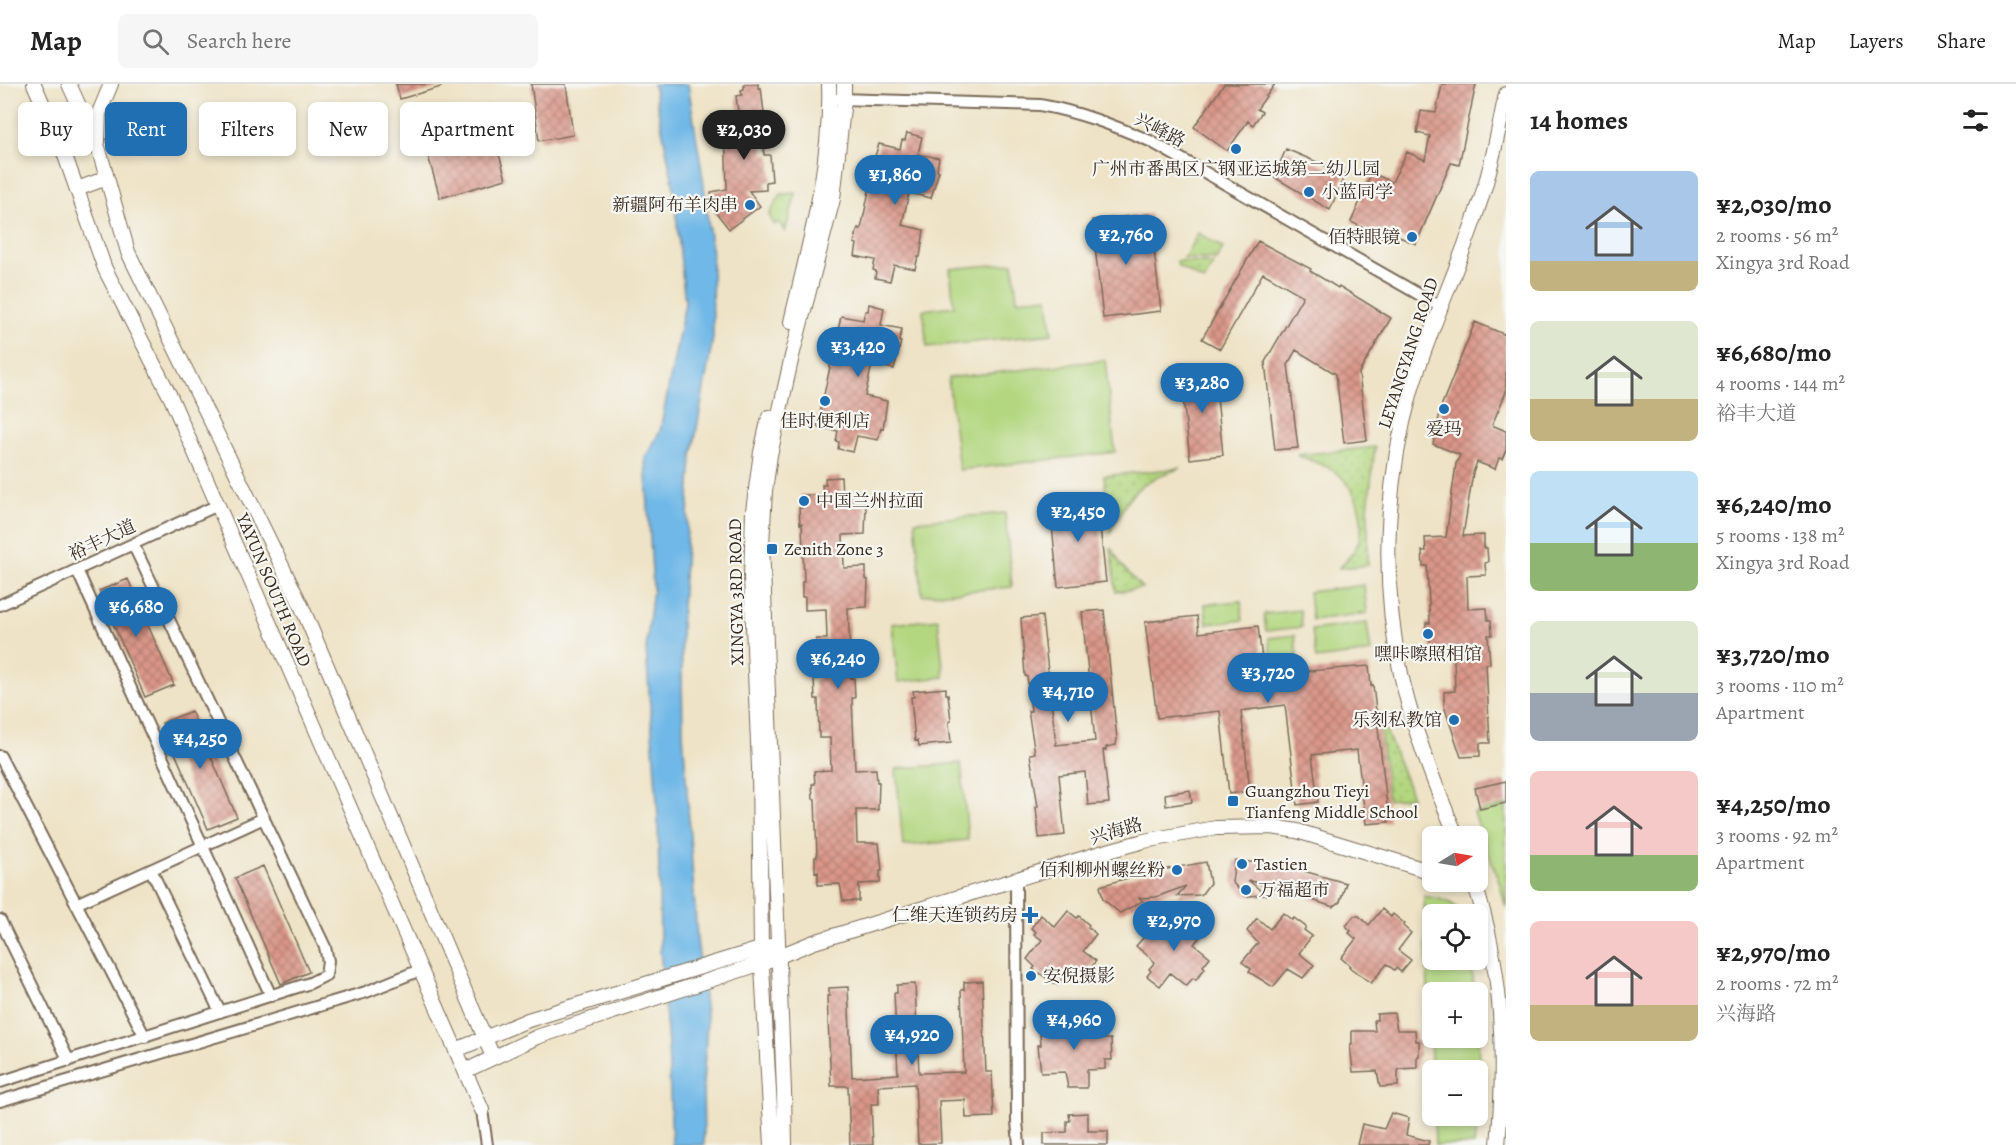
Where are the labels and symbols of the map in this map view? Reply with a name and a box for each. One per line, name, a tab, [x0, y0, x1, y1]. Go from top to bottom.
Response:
street label: 兴峰路	[1130, 107, 1190, 153]
pin: ¥2,030	[695, 110, 793, 161]
marker: 广州市番禺区广钢亚运城第二幼儿园	[1229, 142, 1243, 156]
pin: ¥1,860	[846, 155, 944, 206]
place label: 广州市番禺区广钢亚运城第二幼儿园	[1092, 157, 1380, 181]
place label: 小蓝同学	[1321, 180, 1393, 204]
marker: 小蓝同学	[1302, 185, 1316, 199]
place label: 新疆阿布羊肉串	[612, 193, 738, 217]
marker: 新疆阿布羊肉串	[743, 198, 757, 212]
pin: ¥2,760	[1077, 215, 1175, 266]
place label: 佰特眼镜	[1328, 225, 1400, 249]
marker: 佰特眼镜	[1405, 230, 1419, 244]
street label: LEYANGYANG ROAD	[1372, 274, 1444, 432]
pin: ¥3,420	[809, 327, 907, 378]
pin: ¥3,280	[1153, 363, 1251, 414]
marker: 佳时便利店	[818, 394, 832, 408]
marker: 爱玛	[1437, 402, 1451, 416]
place label: 佳时便利店	[780, 409, 870, 433]
place label: 爱玛	[1426, 417, 1462, 441]
place label: 中国兰州拉面	[816, 489, 924, 513]
pin: ¥2,450	[1029, 492, 1127, 543]
marker: 中国兰州拉面	[797, 494, 811, 508]
street label: YAYUN SOUTH ROAD	[230, 509, 317, 670]
street label: 裕丰大道	[64, 514, 140, 566]
street label: XINGYA 3RD ROAD	[723, 518, 749, 666]
place label: Zenith Zone 3	[784, 537, 884, 561]
marker: Zenith Zone 3	[765, 542, 779, 556]
pin: ¥6,680	[87, 587, 185, 638]
marker: 嘿咔嚓照相馆	[1421, 627, 1435, 641]
pin: ¥6,240	[789, 639, 887, 690]
place label: 嘿咔嚓照相馆	[1374, 642, 1482, 666]
pin: ¥3,720	[1219, 653, 1317, 704]
pin: ¥4,710	[1019, 672, 1117, 723]
place label: 乐刻私教馆	[1352, 708, 1442, 732]
marker: 乐刻私教馆	[1447, 713, 1461, 727]
pin: ¥4,250	[151, 719, 249, 770]
place label: Guangzhou Tieyi Tianfeng Middle School	[1245, 779, 1419, 824]
marker: Guangzhou Tieyi Tianfeng Middle School	[1226, 794, 1240, 808]
street label: 兴海路	[1087, 812, 1145, 850]
north arrow	[1422, 826, 1488, 892]
place label: Tastien	[1254, 852, 1308, 876]
marker: Tastien	[1235, 857, 1249, 871]
place label: 佰利柳州螺丝粉	[1039, 858, 1165, 882]
marker: 佰利柳州螺丝粉	[1170, 863, 1184, 877]
place label: 万福超市	[1258, 878, 1330, 902]
marker: 万福超市	[1239, 883, 1253, 897]
pin: ¥2,970	[1125, 901, 1223, 952]
place label: 仁维天连锁药房	[892, 903, 1018, 927]
marker: 仁维天连锁药房	[1023, 908, 1037, 922]
place label: 安倪摄影	[1043, 964, 1115, 988]
marker: 安倪摄影	[1024, 969, 1038, 983]
pin: ¥4,960	[1025, 1000, 1123, 1051]
pin: ¥4,920	[863, 1015, 961, 1066]

